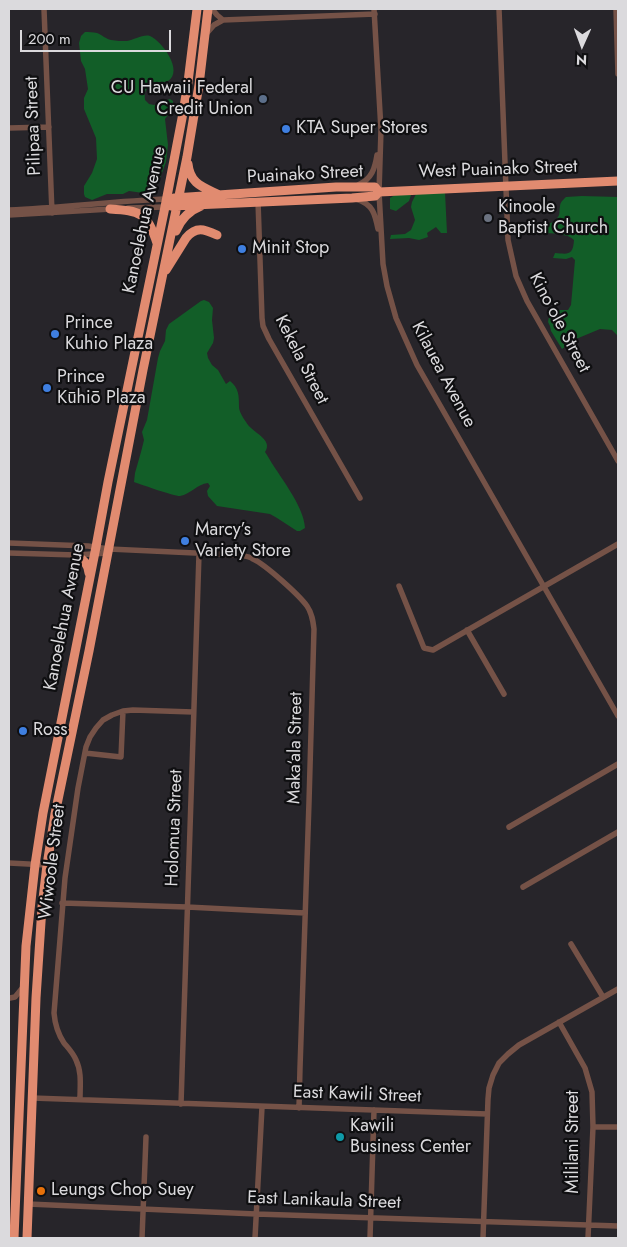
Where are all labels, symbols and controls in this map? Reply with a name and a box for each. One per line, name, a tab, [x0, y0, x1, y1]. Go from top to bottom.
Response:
scale bar	[22, 20, 174, 52]
north arrow	[557, 20, 607, 70]
text: 200 m	[28, 28, 71, 50]
text: N	[576, 50, 587, 70]
street label: Pilipaa Street	[21, 76, 47, 176]
place label: CU Hawaii Federal Credit Union	[111, 78, 253, 120]
marker: CU Hawaii Federal Credit Union	[257, 93, 269, 105]
place label: KTA Super Stores	[296, 118, 427, 140]
marker: KTA Super Stores	[280, 123, 292, 135]
street label: Kanoelehua Avenue	[119, 144, 171, 296]
street label: West Puainako Street	[418, 156, 578, 184]
street label: Puainako Street	[246, 161, 364, 189]
place label: Kinoole Baptist Church	[498, 197, 608, 240]
marker: Kinoole Baptist Church	[482, 212, 494, 224]
place label: Minit Stop	[252, 238, 329, 260]
marker: Minit Stop	[236, 243, 248, 255]
street label: Kinoʻole Street	[524, 269, 594, 377]
street label: Kekela Street	[269, 312, 333, 408]
place label: Prince Kuhio Plaza	[65, 313, 153, 356]
street label: Kilauea Avenue	[406, 318, 480, 432]
marker: Prince Kuhio Plaza	[49, 328, 61, 340]
place label: Prince Kūhiō Plaza	[57, 367, 146, 409]
marker: Prince Kūhiō Plaza	[41, 382, 53, 394]
place label: Marcy’s Variety Store	[195, 520, 291, 562]
marker: Marcy’s Variety Store	[179, 535, 191, 547]
street label: Kanoelehua Avenue	[40, 541, 90, 693]
street label: Maka‘ala Street	[284, 692, 308, 804]
place label: Ross	[33, 720, 67, 742]
marker: Ross	[17, 725, 29, 737]
street label: Holomua Street	[162, 769, 188, 887]
street label: Wiwoole Street	[35, 803, 71, 921]
street label: East Kawili Street	[292, 1082, 422, 1108]
street label: Mililani Street	[563, 1090, 585, 1194]
place label: Kawili Business Center	[350, 1116, 471, 1158]
marker: Kawili Business Center	[334, 1131, 346, 1143]
place label: Leungs Chop Suey	[51, 1180, 194, 1202]
marker: Leungs Chop Suey	[35, 1185, 47, 1197]
street label: East Lanikaula Street	[247, 1188, 401, 1214]

